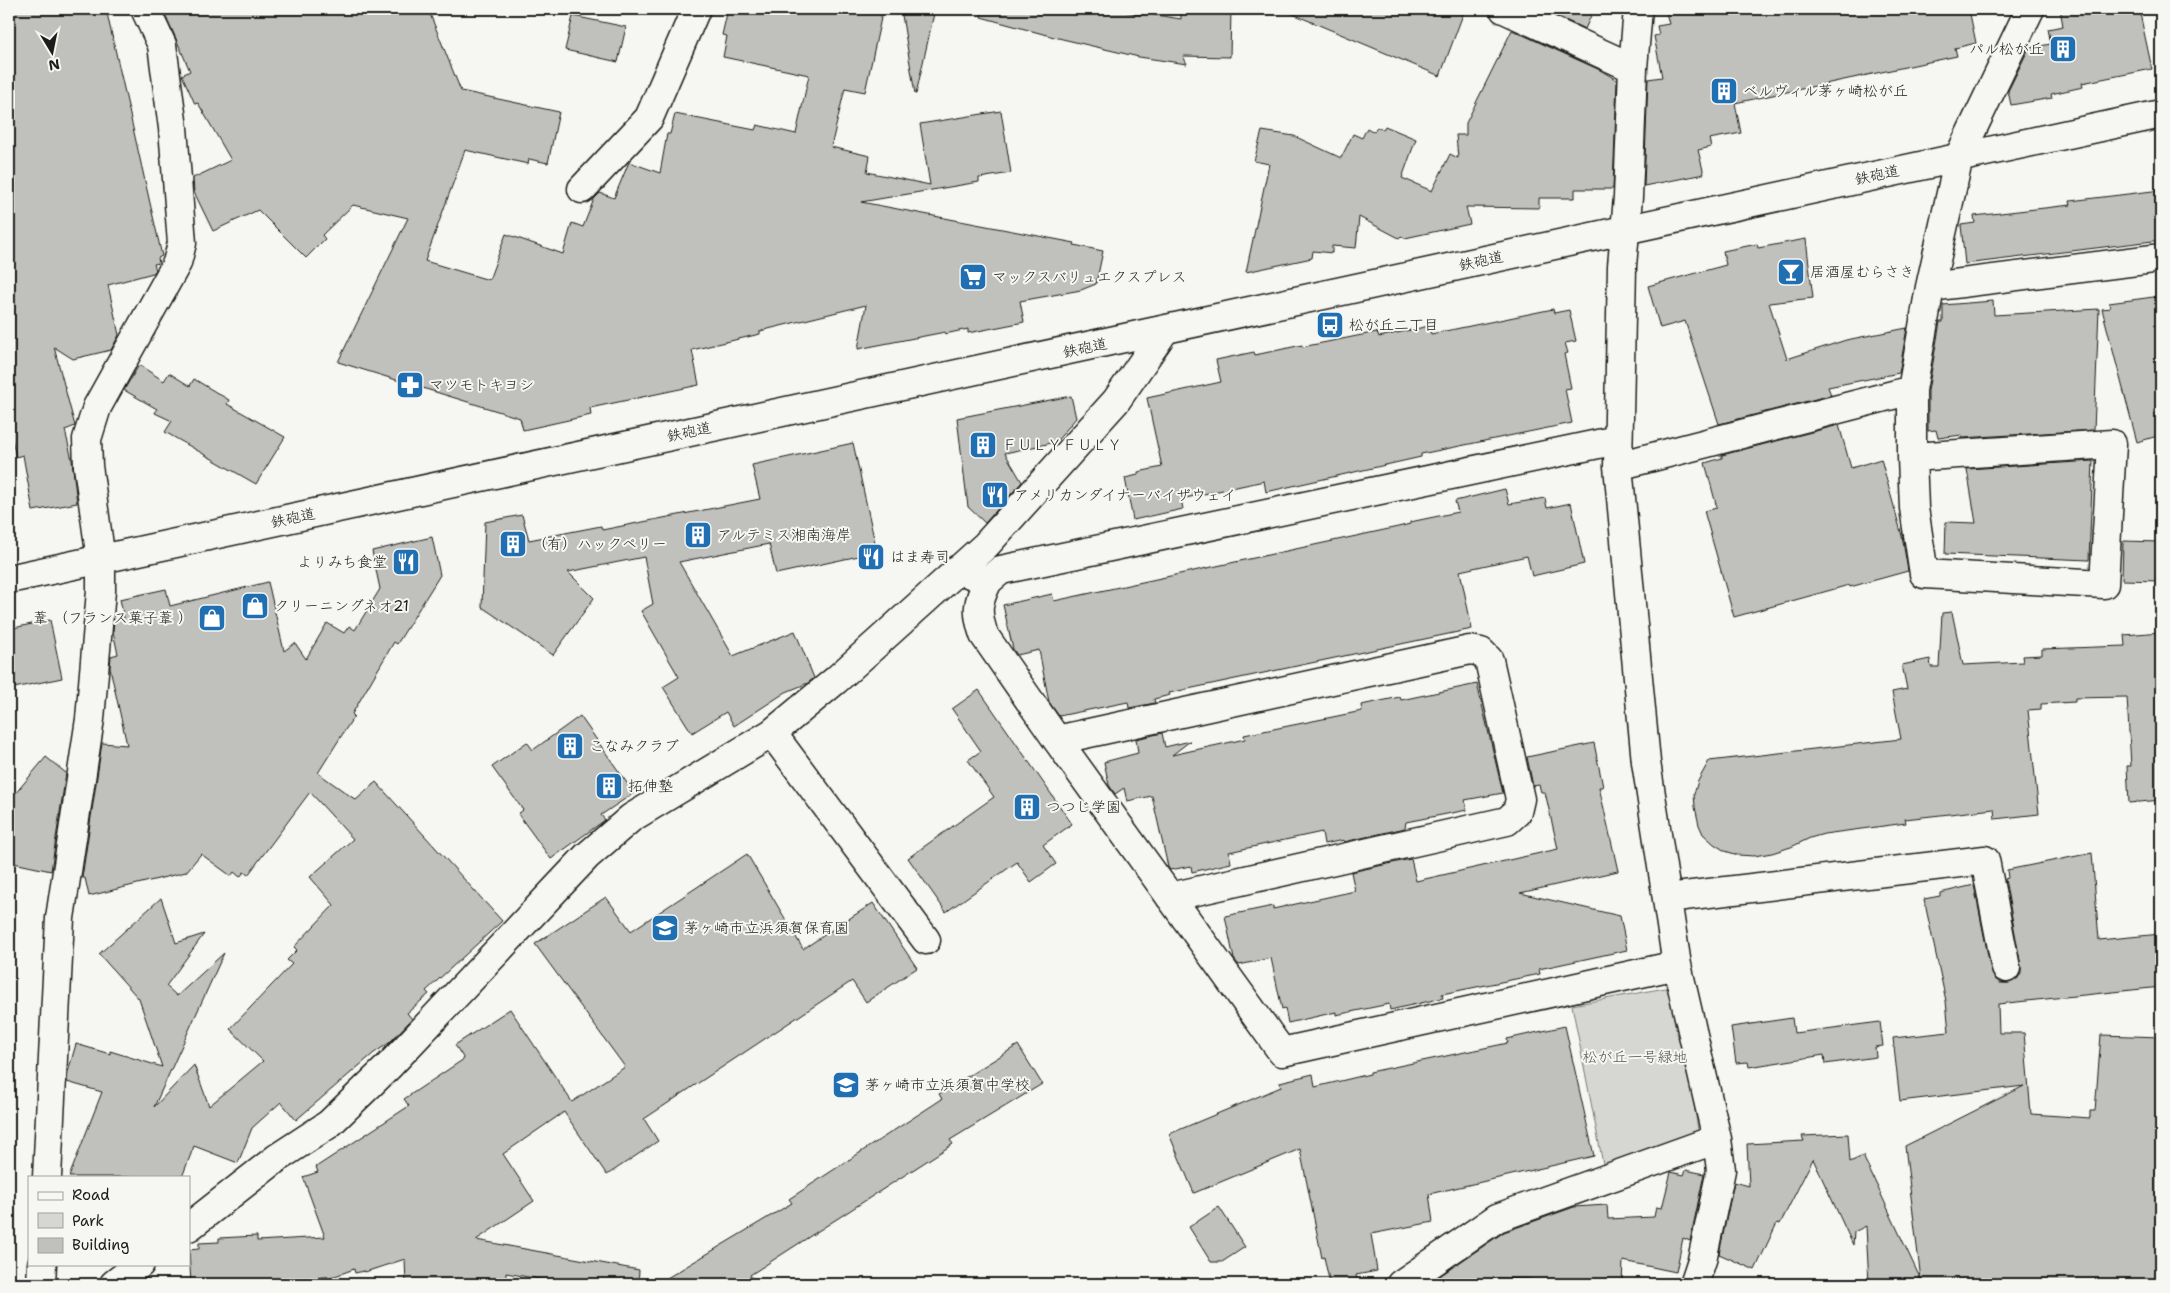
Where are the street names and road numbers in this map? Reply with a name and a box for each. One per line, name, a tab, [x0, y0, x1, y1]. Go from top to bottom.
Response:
street label: 鉄砲道	[1853, 161, 1901, 189]
street label: 鉄砲道	[1457, 247, 1505, 275]
street label: 鉄砲道	[1061, 334, 1109, 362]
street label: 鉄砲道	[665, 418, 713, 446]
street label: 鉄砲道	[269, 504, 317, 532]

